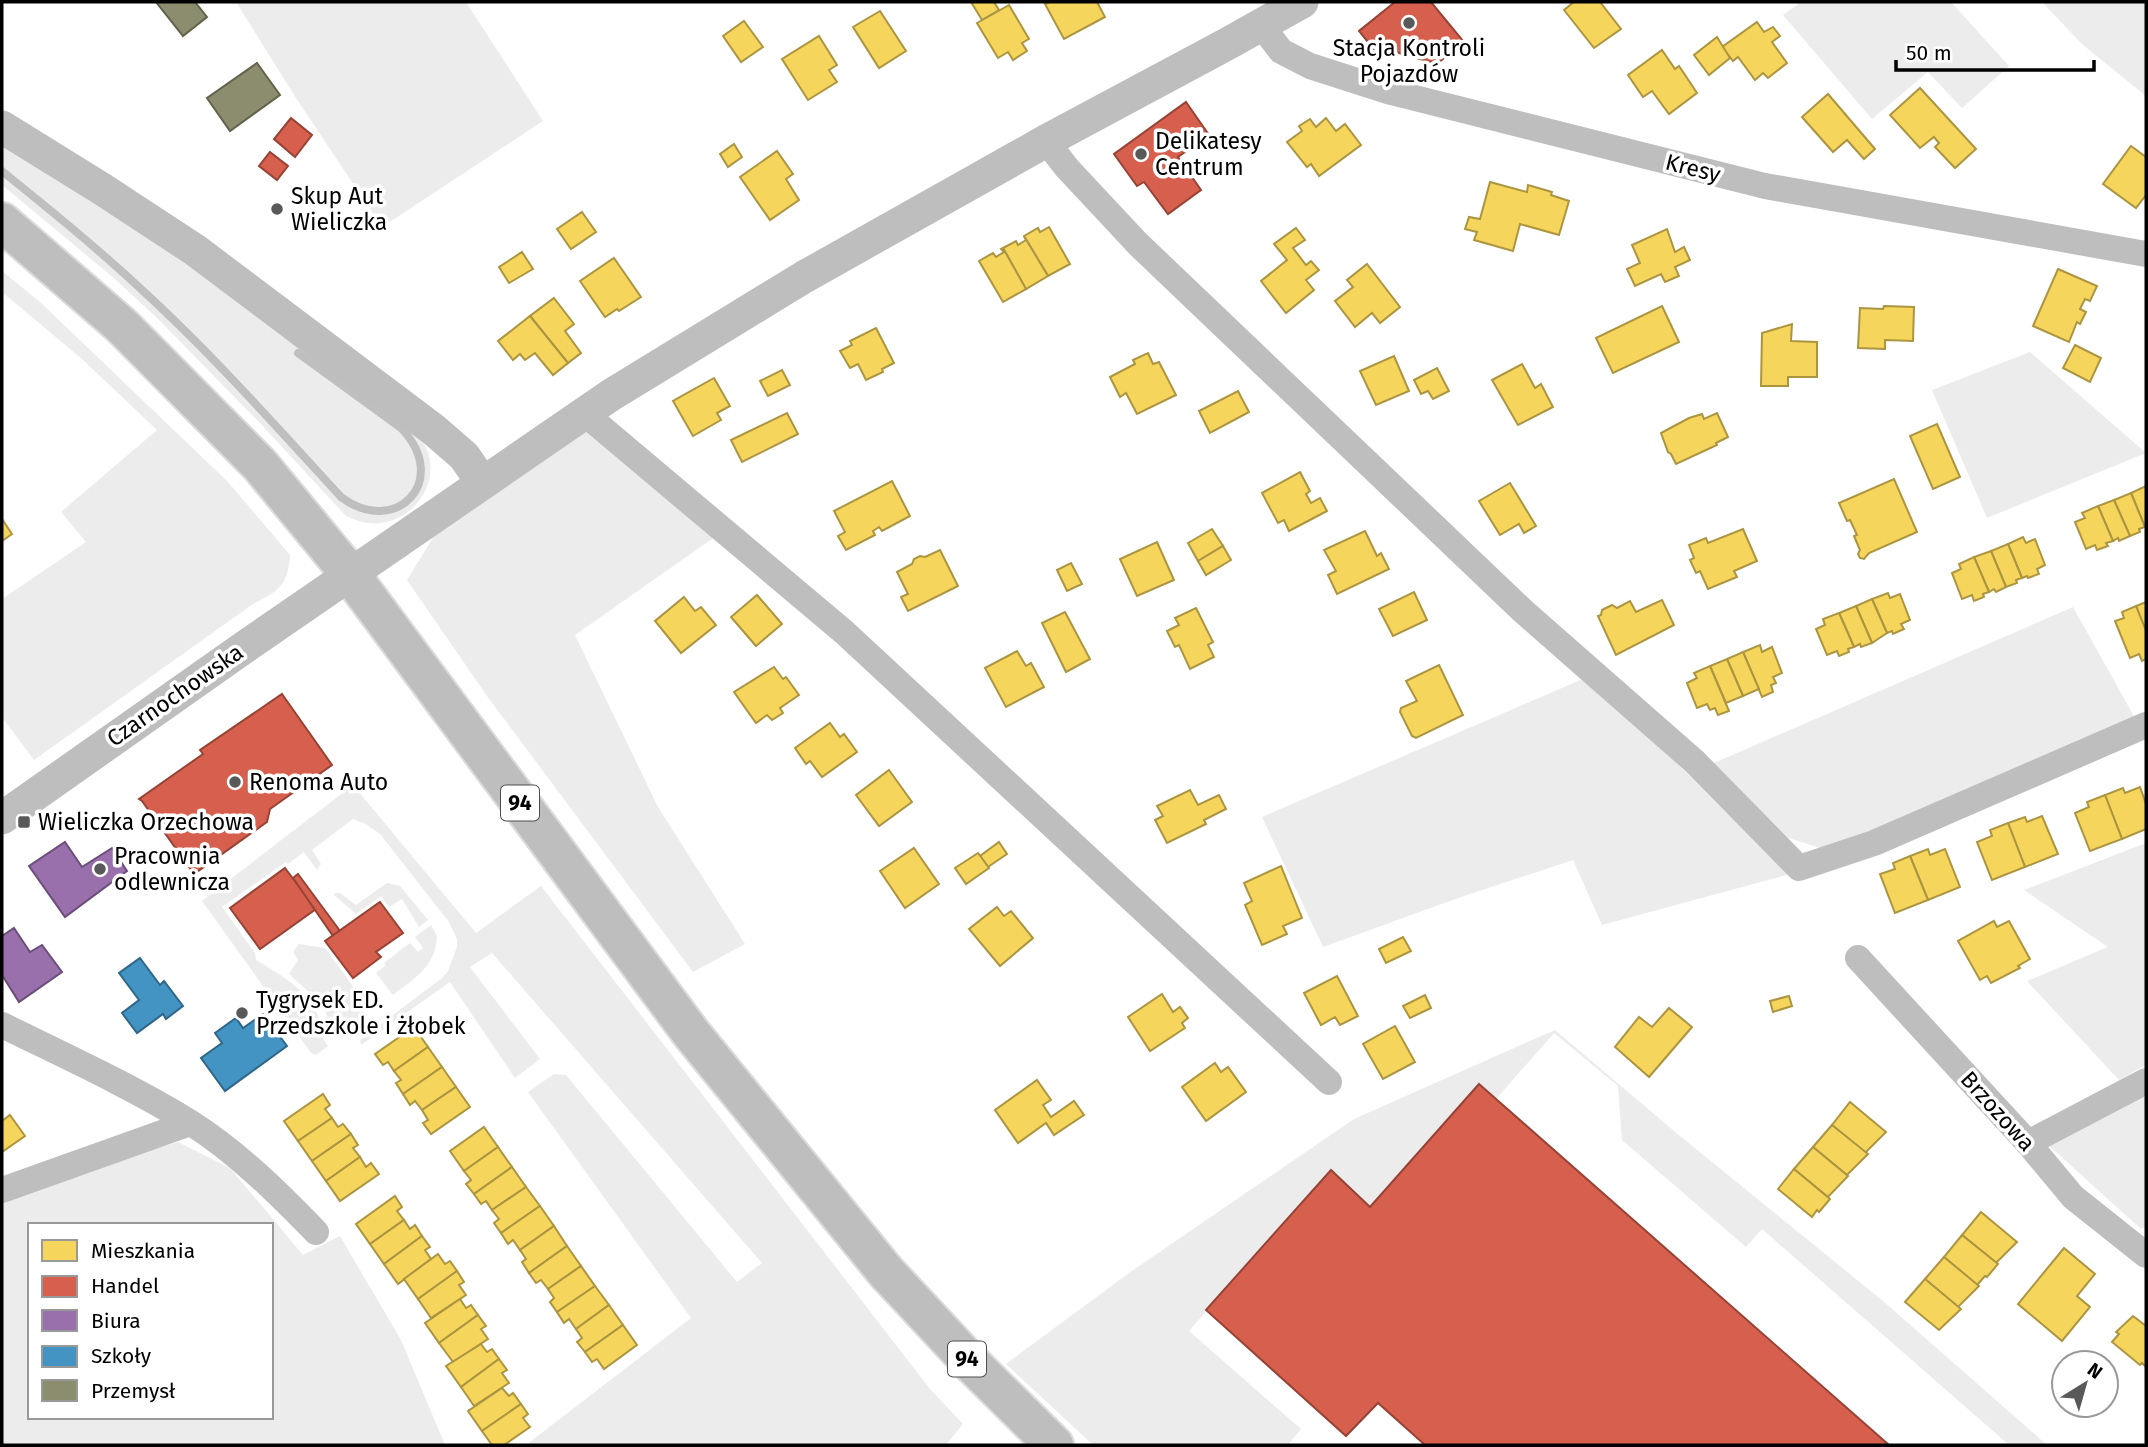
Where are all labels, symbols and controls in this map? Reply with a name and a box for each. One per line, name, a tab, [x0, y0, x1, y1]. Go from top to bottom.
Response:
marker: Stacja Kontroli Pojazdów	[1401, 15, 1417, 31]
scale bar	[1896, 28, 2094, 72]
place label: Stacja Kontroli Pojazdów	[1333, 34, 1485, 88]
text: 50 m	[1906, 40, 1952, 66]
place label: Delikatesy Centrum	[1155, 127, 1262, 181]
marker: Delikatesy Centrum	[1133, 146, 1149, 162]
street label: Kresy	[1662, 148, 1724, 189]
place label: Skup Aut Wieliczka	[291, 182, 387, 236]
marker: Skup Aut Wieliczka	[269, 201, 285, 217]
street label: Czarnochowska	[101, 638, 249, 752]
place label: Renoma Auto	[249, 768, 388, 796]
marker: Renoma Auto	[227, 774, 243, 790]
road number: 94	[501, 786, 539, 820]
place label: Wieliczka Orzechowa	[38, 808, 254, 836]
marker: Wieliczka Orzechowa	[16, 814, 32, 830]
place label: Pracownia odlewnicza	[114, 842, 230, 896]
marker: Pracownia odlewnicza	[92, 861, 108, 877]
place label: Tygrysek ED. Przedszkole i żłobek	[256, 986, 466, 1040]
marker: Tygrysek ED. Przedszkole i żłobek	[234, 1005, 250, 1021]
street label: Brzozowa	[1955, 1065, 2041, 1157]
legend	[28, 1223, 273, 1419]
text: Mieszkania	[91, 1238, 195, 1264]
text: Handel	[91, 1273, 159, 1299]
text: Biura	[91, 1308, 141, 1334]
road number: 94	[948, 1342, 986, 1376]
text: Szkoły	[91, 1343, 152, 1369]
north arrow	[2050, 1349, 2120, 1419]
text: N	[2083, 1358, 2107, 1384]
text: Przemysł	[91, 1378, 176, 1404]

